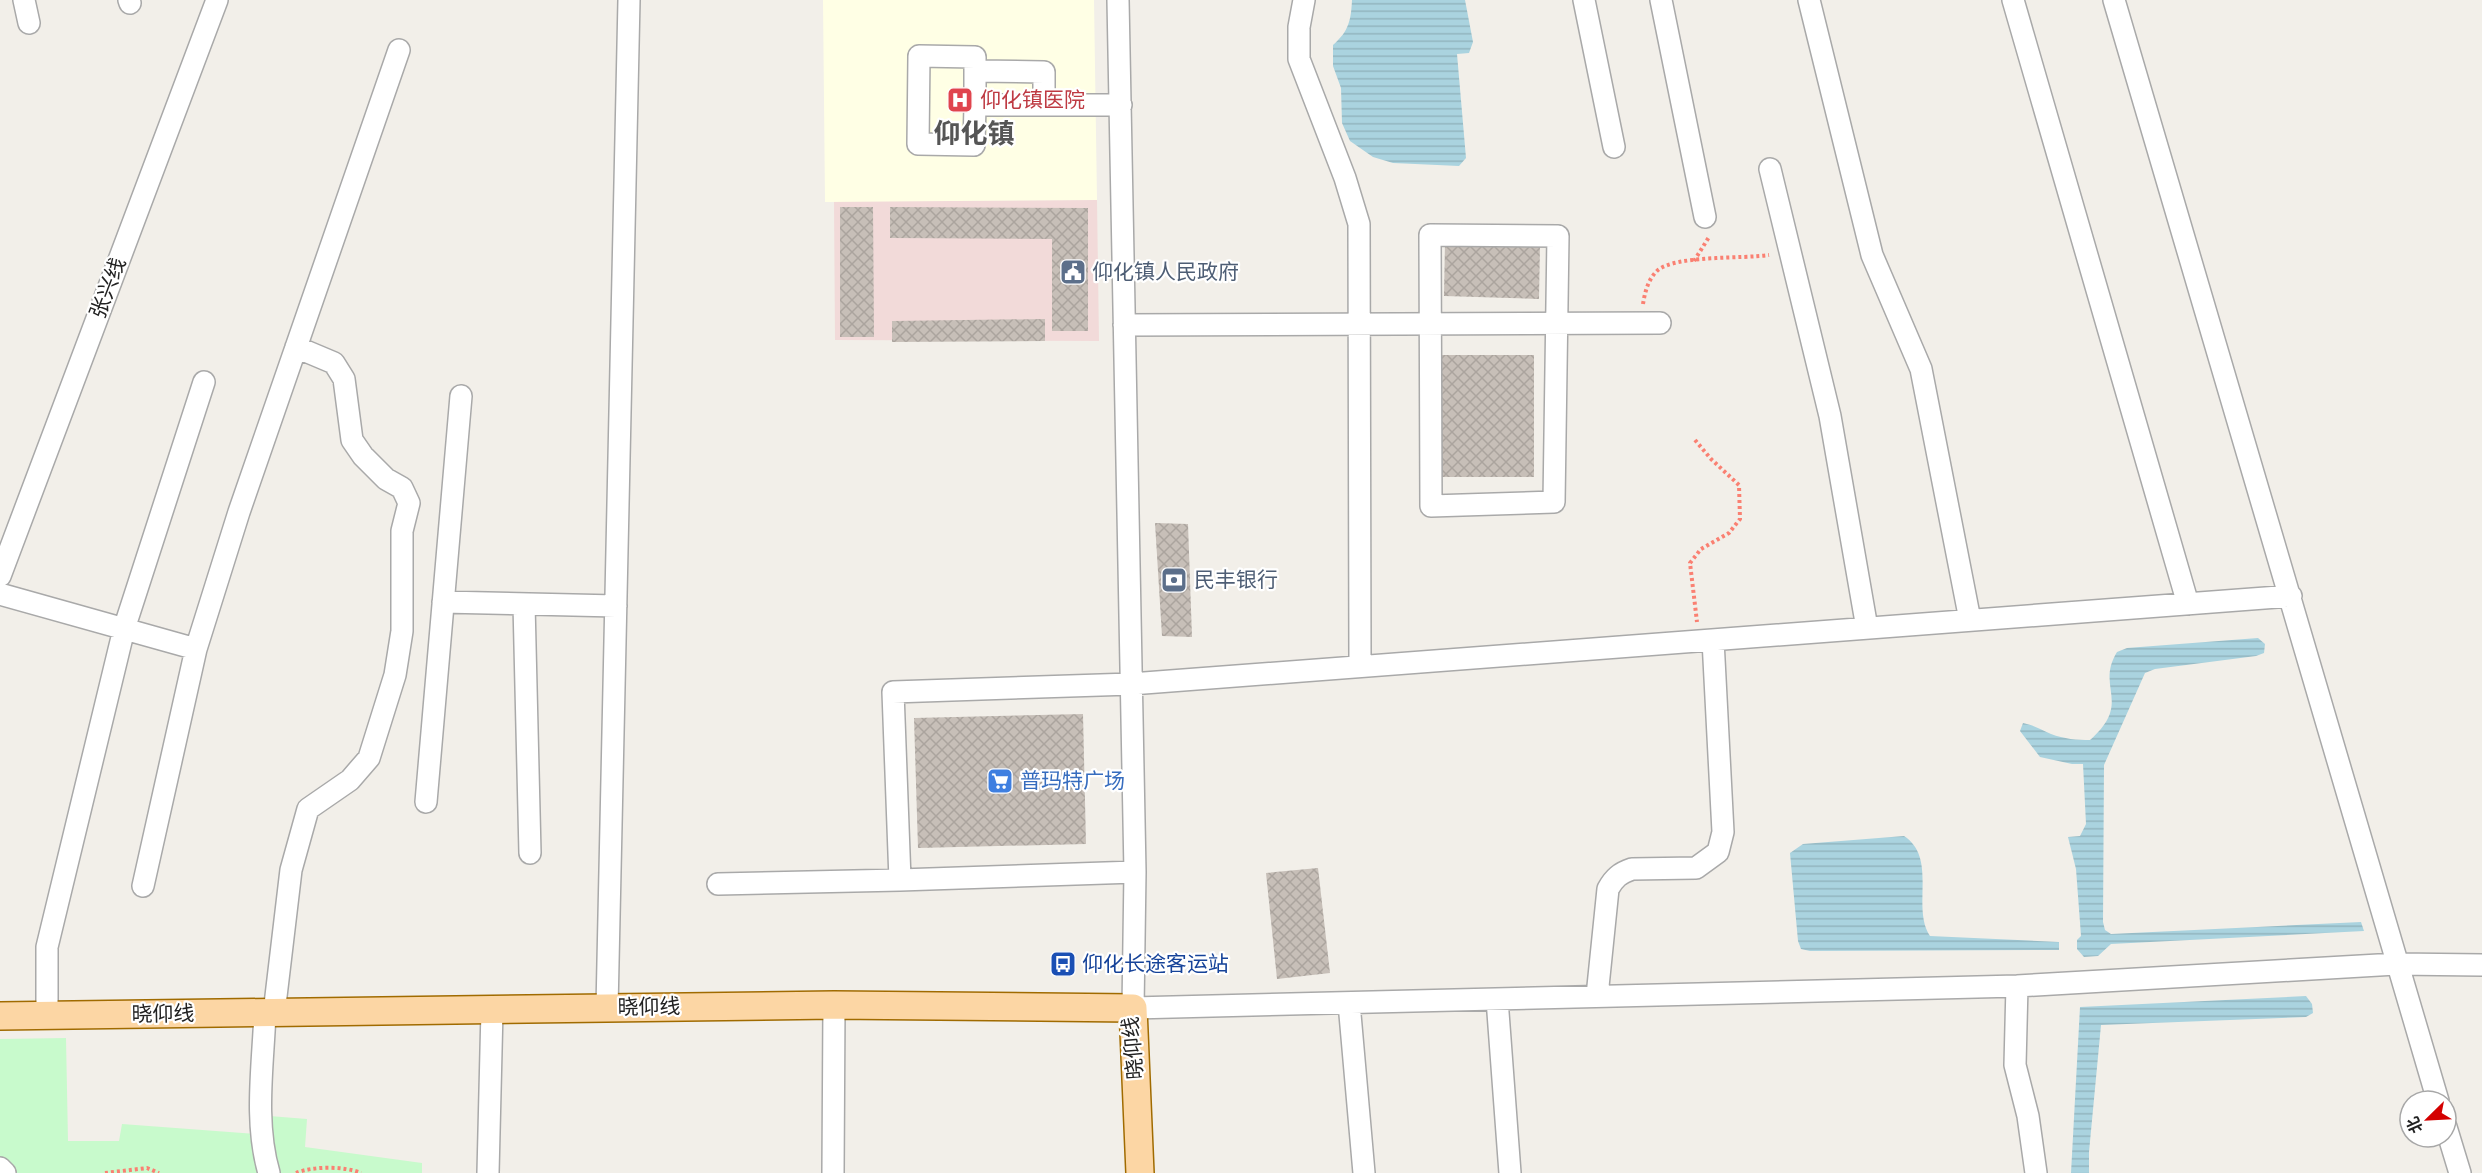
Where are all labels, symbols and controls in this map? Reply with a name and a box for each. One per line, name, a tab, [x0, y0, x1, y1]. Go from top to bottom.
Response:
hospital icon: 仰化镇医院	[945, 85, 975, 115]
place label: 仰化镇医院	[980, 86, 1085, 114]
district label: 仰化镇	[934, 116, 1015, 153]
street label: 张兴线	[84, 254, 132, 322]
public building icon: 仰化镇人民政府	[1058, 257, 1088, 287]
place label: 仰化镇人民政府	[1092, 258, 1239, 286]
bank icon: 民丰银行	[1159, 565, 1189, 595]
place label: 民丰银行	[1194, 566, 1278, 594]
supermarket icon: 普玛特广场	[985, 766, 1015, 796]
place label: 普玛特广场	[1020, 767, 1125, 795]
bus stop icon: 仰化长途客运站	[1048, 949, 1078, 979]
place label: 仰化长途客运站	[1082, 950, 1229, 978]
street label: 晓仰线	[617, 992, 681, 1022]
street label: 晓仰线	[131, 999, 195, 1029]
street label: 晓仰线	[1116, 1015, 1150, 1081]
north arrow	[2398, 1089, 2458, 1149]
text: 北	[2402, 1113, 2429, 1136]

